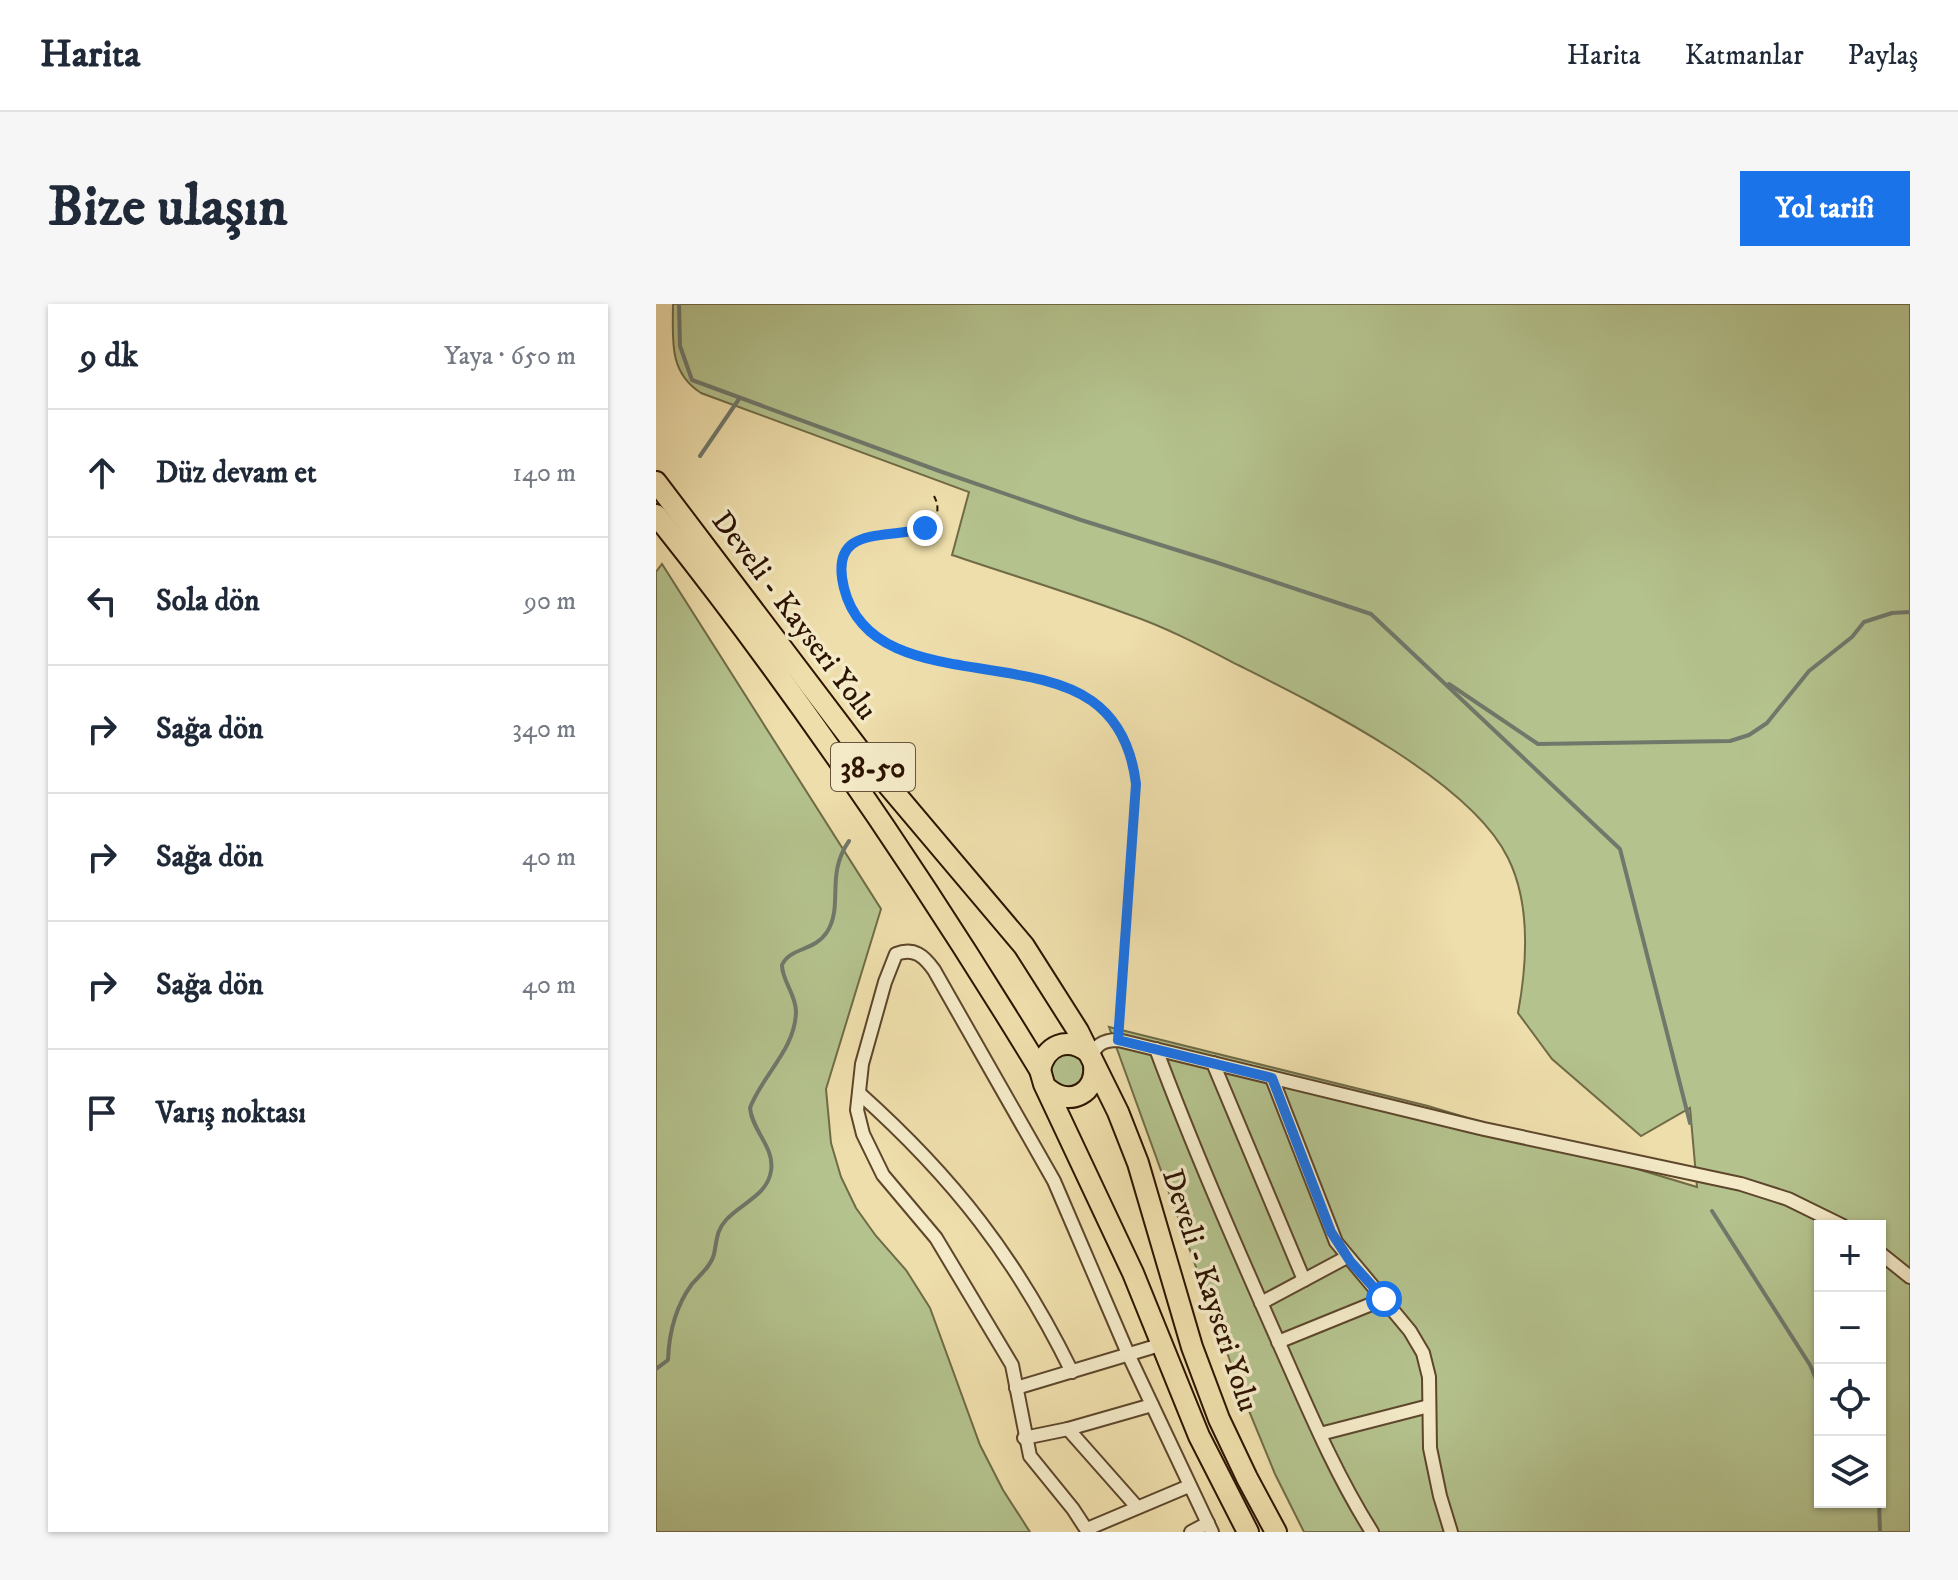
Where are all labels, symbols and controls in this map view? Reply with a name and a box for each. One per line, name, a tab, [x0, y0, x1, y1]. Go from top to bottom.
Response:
text: Harita	[40, 31, 140, 79]
text: Harita	[1567, 38, 1641, 73]
text: Katmanlar	[1685, 38, 1804, 73]
text: Paylaş	[1848, 38, 1918, 73]
button: Yol tarifi	[1740, 171, 1910, 246]
text: Bize ulaşın	[48, 173, 287, 243]
text: 9 dk	[80, 335, 138, 377]
text: Yaya · 650 m	[444, 340, 576, 373]
icon: ahead	[80, 451, 124, 495]
text: Düz devam et	[156, 455, 317, 492]
text: 140 m	[512, 457, 576, 490]
street label: Develi - Kayseri Yolu	[703, 504, 885, 728]
route end	[907, 510, 943, 546]
icon: left	[80, 579, 124, 623]
text: Sola dön	[156, 583, 260, 620]
text: 90 m	[524, 585, 576, 618]
icon: right	[80, 707, 124, 751]
text: Sağa dön	[156, 711, 264, 748]
text: 340 m	[512, 713, 576, 746]
road number: 38-50	[831, 743, 915, 791]
icon: right	[80, 835, 124, 879]
text: Sağa dön	[156, 839, 264, 876]
text: 40 m	[522, 841, 576, 874]
icon: right	[80, 963, 124, 1007]
text: Sağa dön	[156, 967, 264, 1004]
text: 40 m	[522, 969, 576, 1002]
icon: arrive	[80, 1091, 124, 1135]
text: Varış noktası	[156, 1095, 306, 1132]
street label: Develi - Kayseri Yolu	[1153, 1165, 1266, 1416]
map controls	[1814, 1220, 1886, 1508]
button: +	[1814, 1220, 1886, 1292]
route start	[1366, 1281, 1402, 1317]
button: −	[1814, 1292, 1886, 1364]
button: locate	[1814, 1364, 1886, 1436]
button: layers	[1814, 1436, 1886, 1508]

